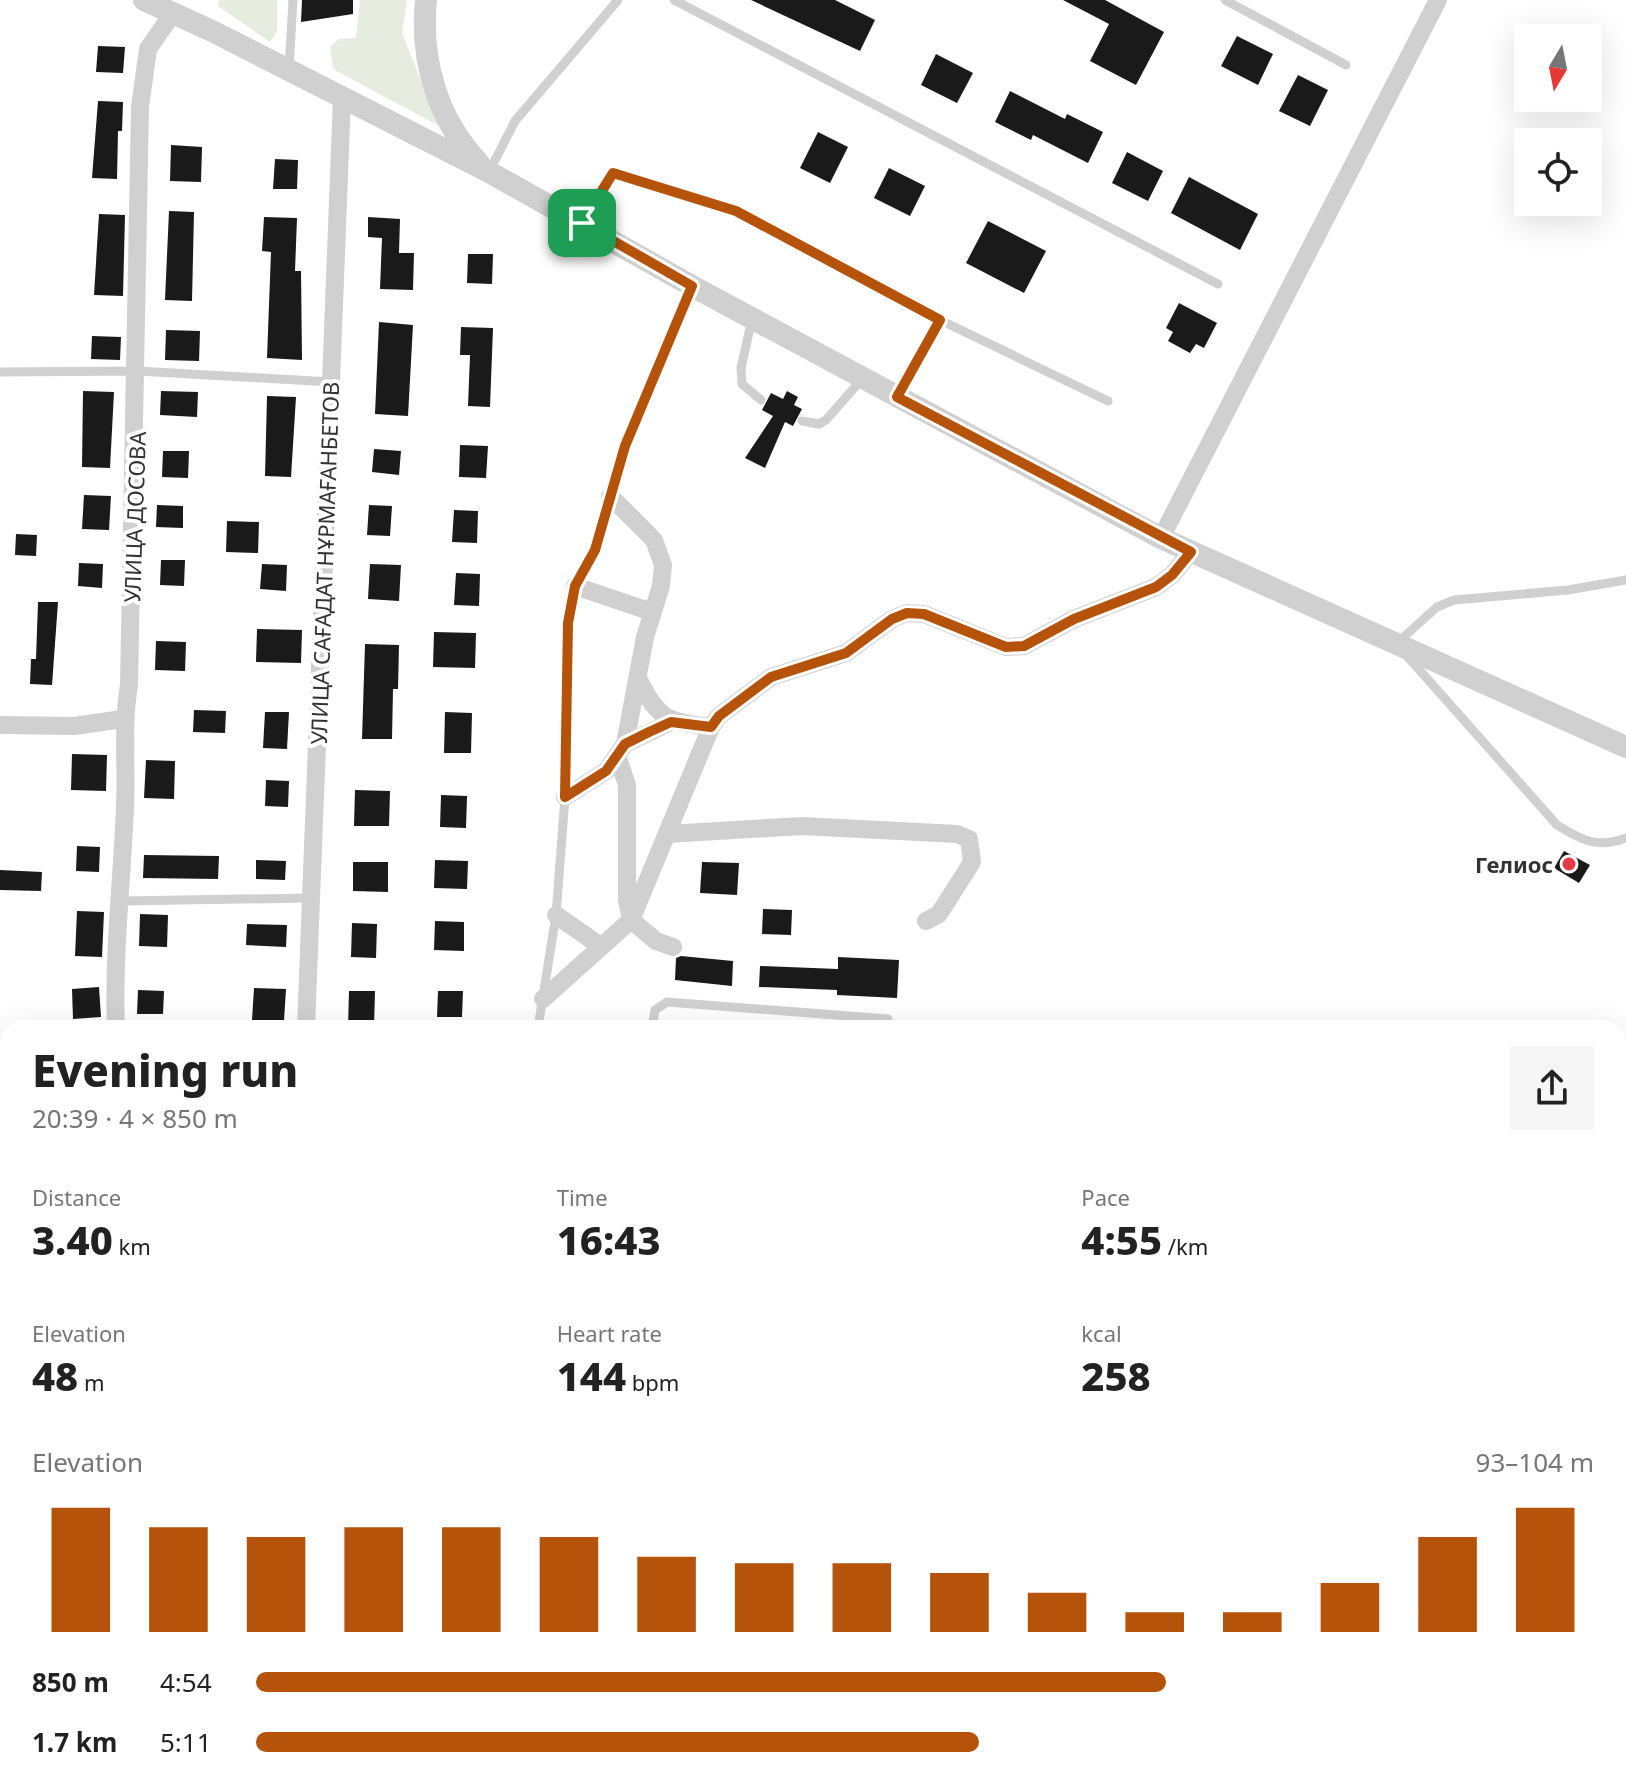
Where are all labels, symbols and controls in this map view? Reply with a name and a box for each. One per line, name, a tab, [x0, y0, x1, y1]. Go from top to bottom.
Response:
north arrow	[1514, 24, 1602, 112]
map controls	[1514, 24, 1602, 216]
button: locate	[1514, 128, 1602, 216]
pin	[548, 189, 616, 257]
icon: arrive	[560, 201, 604, 245]
street label: УЛИЦА САҒАДАТ НҰРМАҒАНБЕТОВ	[303, 381, 345, 745]
street label: УЛИЦА ДОСОВА	[116, 430, 152, 603]
place label: Гелиос	[1475, 849, 1553, 879]
marker: Гелиос	[1560, 855, 1578, 873]
text: Evening run	[32, 1040, 298, 1100]
button: share	[1510, 1046, 1594, 1130]
text: 20:39 · 4 × 850 m	[32, 1100, 238, 1136]
text: Distance	[32, 1182, 121, 1212]
text: Time	[557, 1182, 608, 1212]
text: Pace	[1081, 1182, 1130, 1212]
text: 3.40	[32, 1212, 113, 1267]
text: 16:43	[557, 1212, 661, 1267]
text: 4:55	[1081, 1212, 1162, 1267]
text: km	[113, 1231, 151, 1261]
text: /km	[1162, 1231, 1208, 1261]
text: Elevation	[32, 1318, 126, 1348]
text: Heart rate	[557, 1318, 662, 1348]
text: kcal	[1081, 1318, 1122, 1348]
text: 48	[32, 1348, 78, 1403]
text: 144	[557, 1348, 626, 1403]
text: 258	[1081, 1348, 1151, 1403]
text: m	[78, 1367, 105, 1397]
text: bpm	[626, 1367, 679, 1397]
text: Elevation	[32, 1444, 143, 1480]
text: 93–104 m	[1476, 1444, 1594, 1480]
text: 850 m	[32, 1664, 109, 1700]
text: 4:54	[160, 1664, 212, 1700]
text: 1.7 km	[32, 1724, 117, 1760]
text: 5:11	[160, 1724, 212, 1760]

